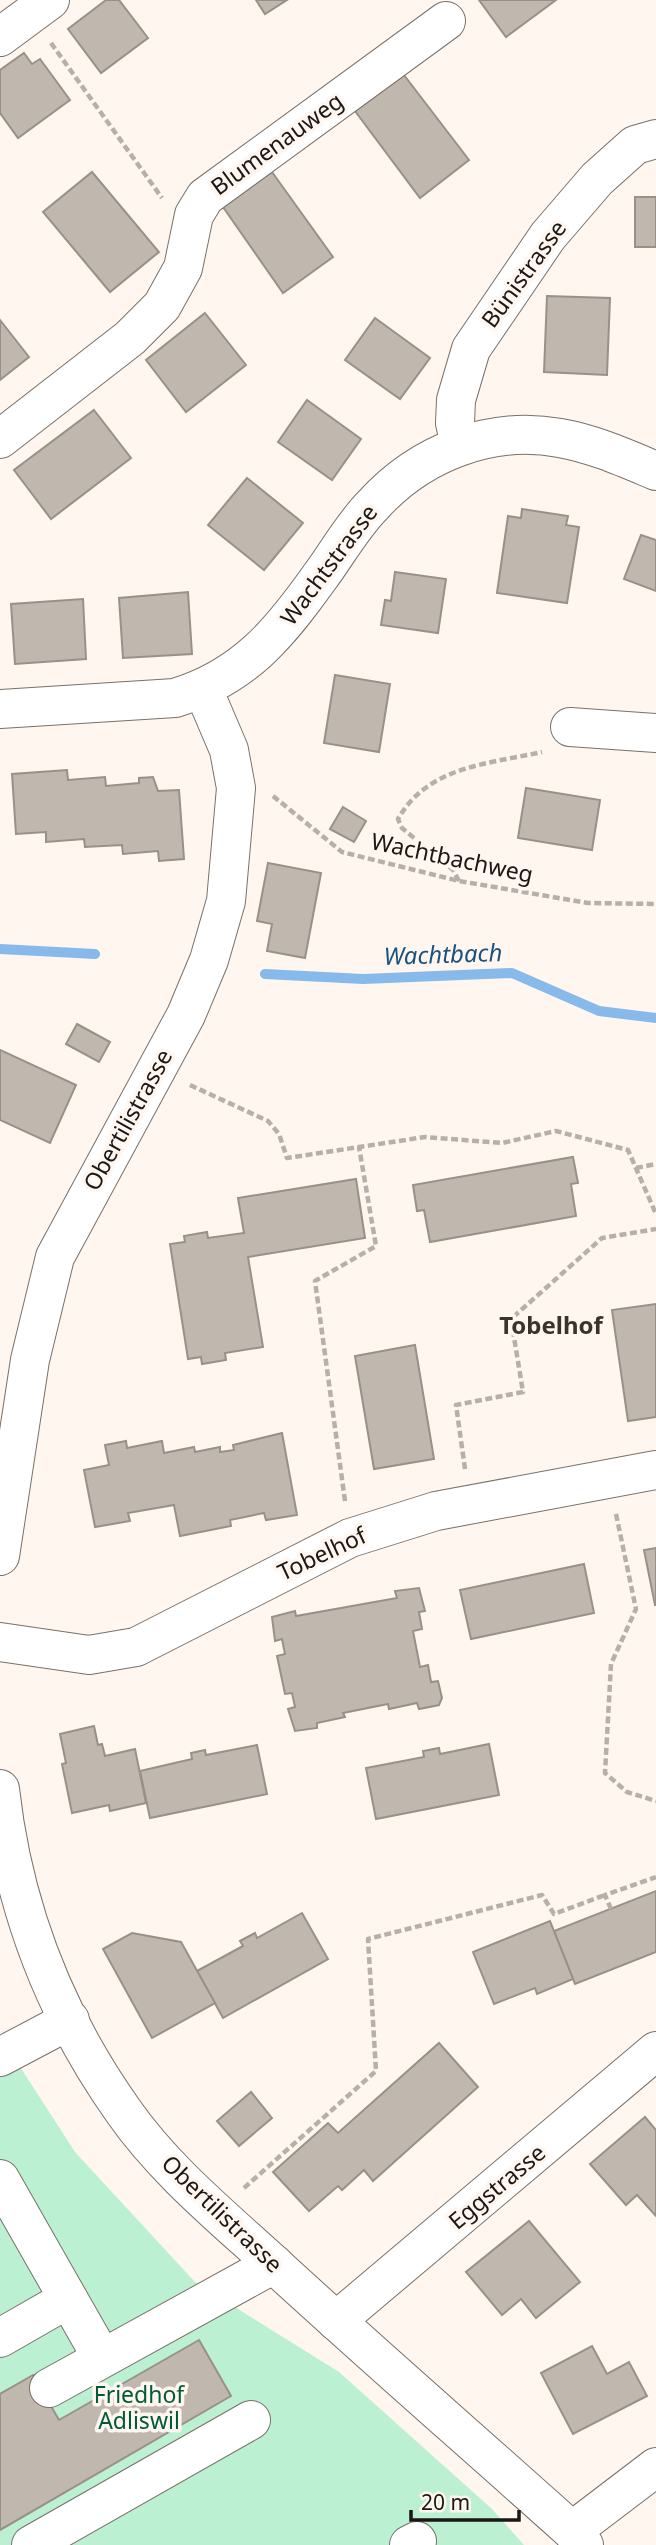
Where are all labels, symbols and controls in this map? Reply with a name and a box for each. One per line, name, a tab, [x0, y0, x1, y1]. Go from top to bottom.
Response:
street label: Blumenauweg	[204, 84, 349, 202]
street label: Bünistrasse	[473, 213, 573, 334]
street label: Wachtstrasse	[272, 497, 384, 631]
street label: Wachtbachweg	[368, 824, 536, 890]
water label: Wachtbach	[383, 935, 503, 972]
street label: Obertilistrasse	[75, 1043, 179, 1196]
district label: Tobelhof	[499, 1308, 605, 1341]
street label: Tobelhof	[272, 1518, 372, 1587]
street label: Eggstrasse	[441, 2136, 552, 2236]
street label: Obertilistrasse	[155, 2147, 290, 2279]
park label: Friedhof Adliswil	[94, 2378, 185, 2436]
scale bar	[411, 2478, 520, 2522]
text: 20 m	[421, 2488, 470, 2516]

